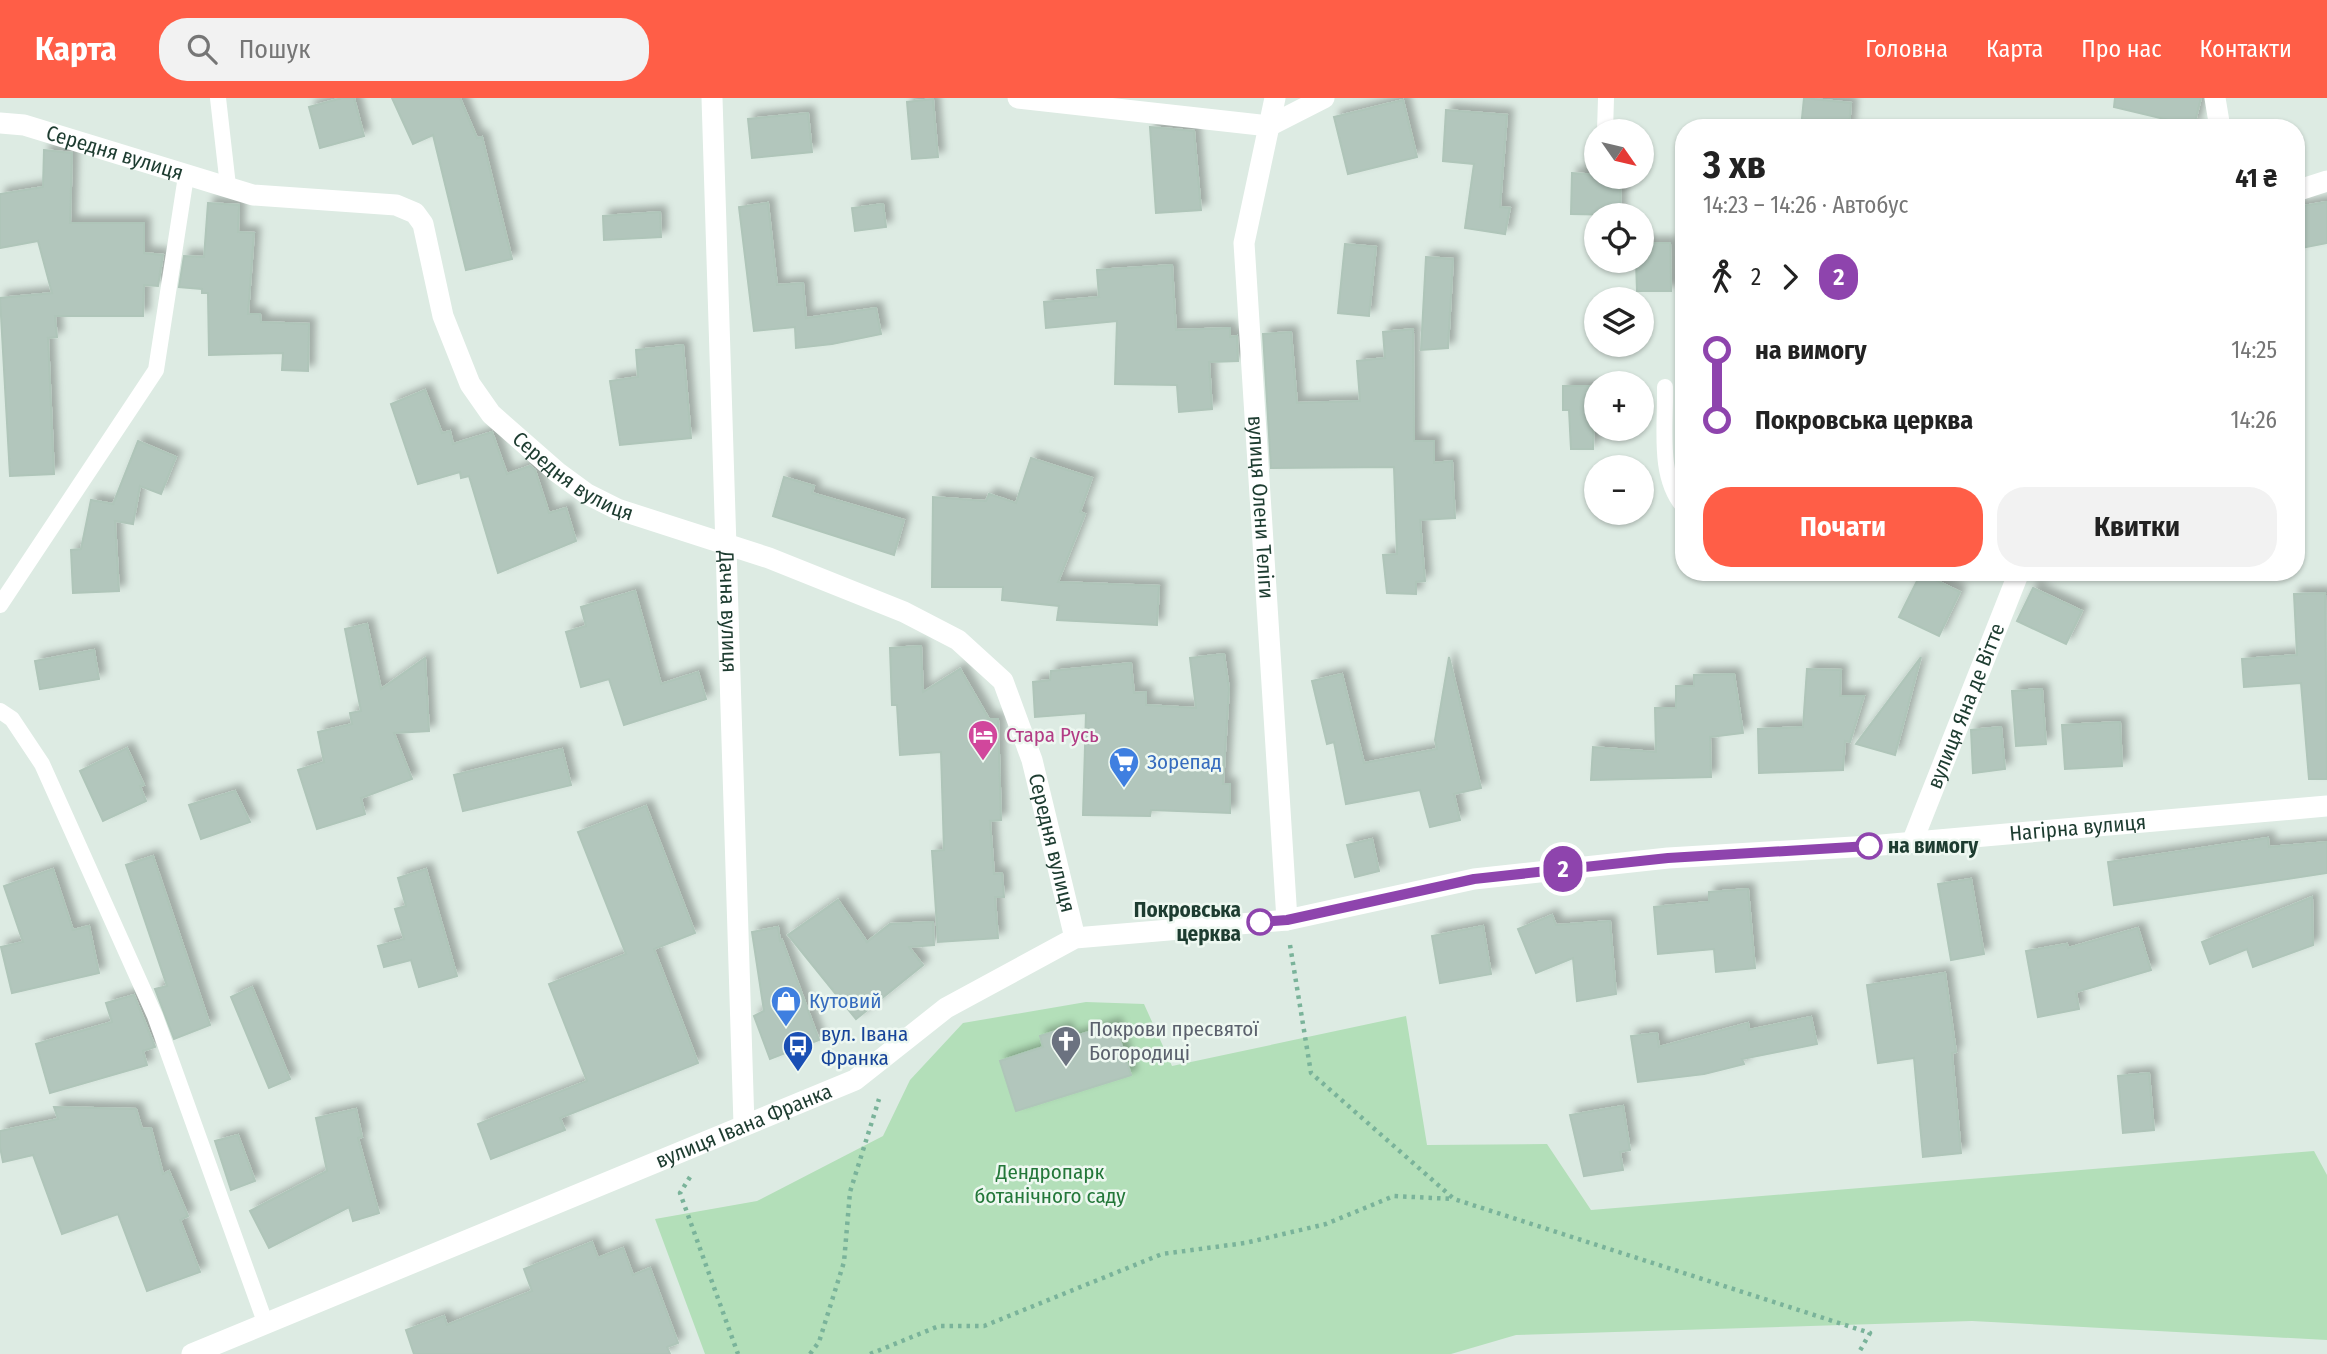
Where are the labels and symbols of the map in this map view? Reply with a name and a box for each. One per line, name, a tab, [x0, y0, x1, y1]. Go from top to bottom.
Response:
north arrow	[1584, 119, 1654, 189]
street label: Середня вулиця	[43, 120, 187, 186]
street label: вулиця Олени Теліги	[1242, 415, 1280, 600]
street label: Середня вулиця	[507, 426, 637, 526]
street label: Дачна вулиця	[713, 549, 743, 673]
street label: вулиця Яна де Вітте	[1922, 620, 2010, 793]
hotel icon: Стара Русь	[966, 718, 1000, 762]
place label: Стара Русь	[1006, 722, 1099, 748]
supermarket icon: Зорепад	[1107, 745, 1141, 789]
place label: Зорепад	[1147, 749, 1222, 775]
street label: Середня вулиця	[1023, 771, 1081, 915]
street label: Нагірна вулиця	[2008, 809, 2147, 847]
marker: на вимогу	[1856, 833, 1882, 859]
place label: на вимогу	[1888, 833, 1979, 859]
line badge: 2	[1540, 846, 1586, 892]
place label: Покровська церква	[1134, 897, 1241, 947]
marker: Покровська церква	[1247, 909, 1273, 935]
shop icon: Кутовий	[769, 984, 803, 1028]
place label: Кутовий	[809, 988, 882, 1014]
place label: Покрови пресвятої Богородиці	[1089, 1016, 1259, 1066]
place label: вул. Івана Франка	[821, 1021, 908, 1071]
church icon: Покрови пресвятої Богородиці	[1049, 1024, 1083, 1068]
bus stop icon: вул. Івана Франка	[781, 1029, 815, 1073]
street label: вулиця Івана Франка	[652, 1078, 836, 1174]
park label: Дендропарк ботанічного саду	[974, 1159, 1126, 1209]

